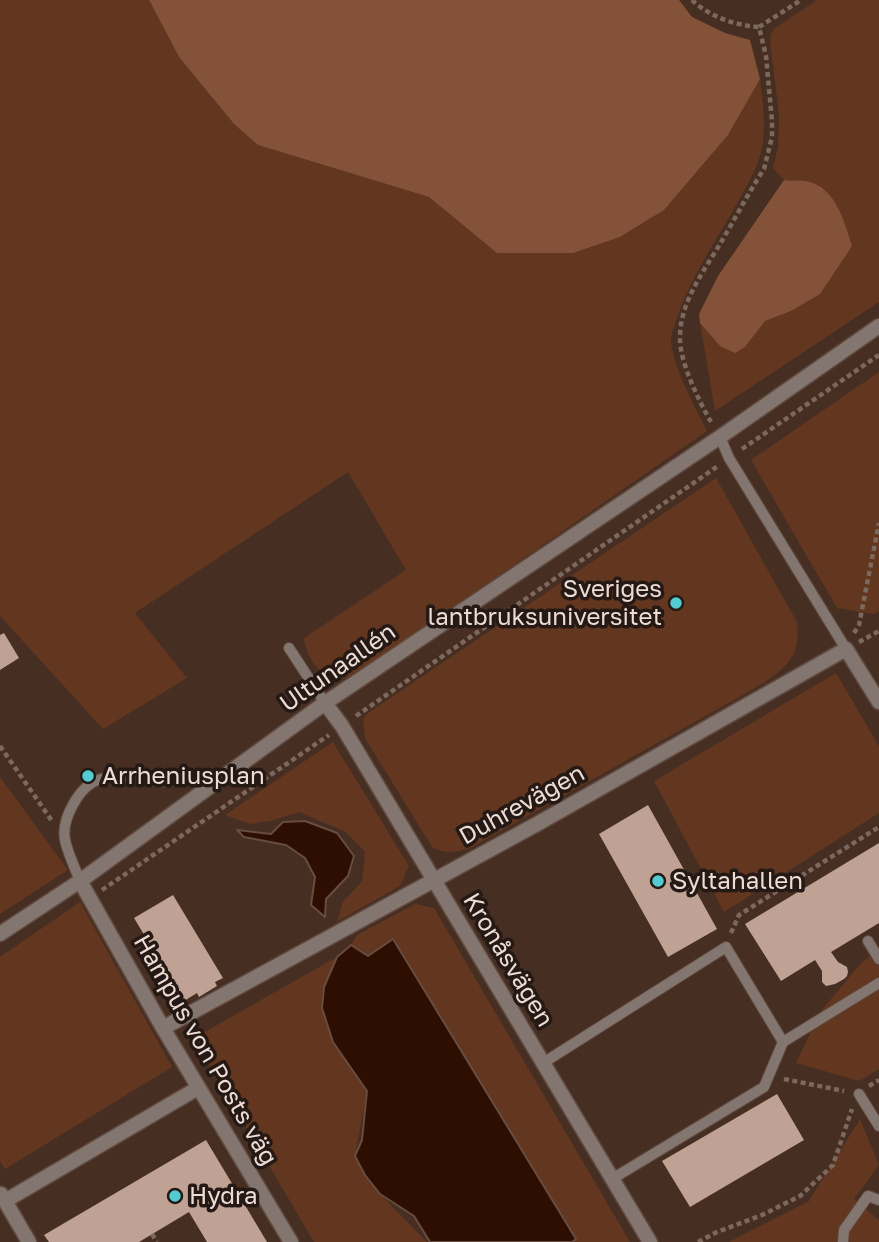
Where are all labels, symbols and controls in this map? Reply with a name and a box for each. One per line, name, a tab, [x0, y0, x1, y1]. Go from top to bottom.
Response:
place label: Sveriges lantbruksuniversitet	[427, 575, 662, 631]
marker: Sveriges lantbruksuniversitet	[668, 595, 684, 611]
street label: Ultunaallén	[275, 618, 401, 718]
street label: Duhrevägen	[454, 759, 590, 851]
place label: Arrheniusplan	[102, 762, 265, 790]
marker: Arrheniusplan	[80, 768, 96, 784]
place label: Syltahallen	[672, 867, 803, 895]
marker: Syltahallen	[650, 873, 666, 889]
street label: Kronåsvägen	[457, 888, 559, 1032]
street label: Hampus von Posts väg	[127, 930, 283, 1170]
place label: Hydra	[189, 1182, 258, 1210]
marker: Hydra	[167, 1188, 183, 1204]

